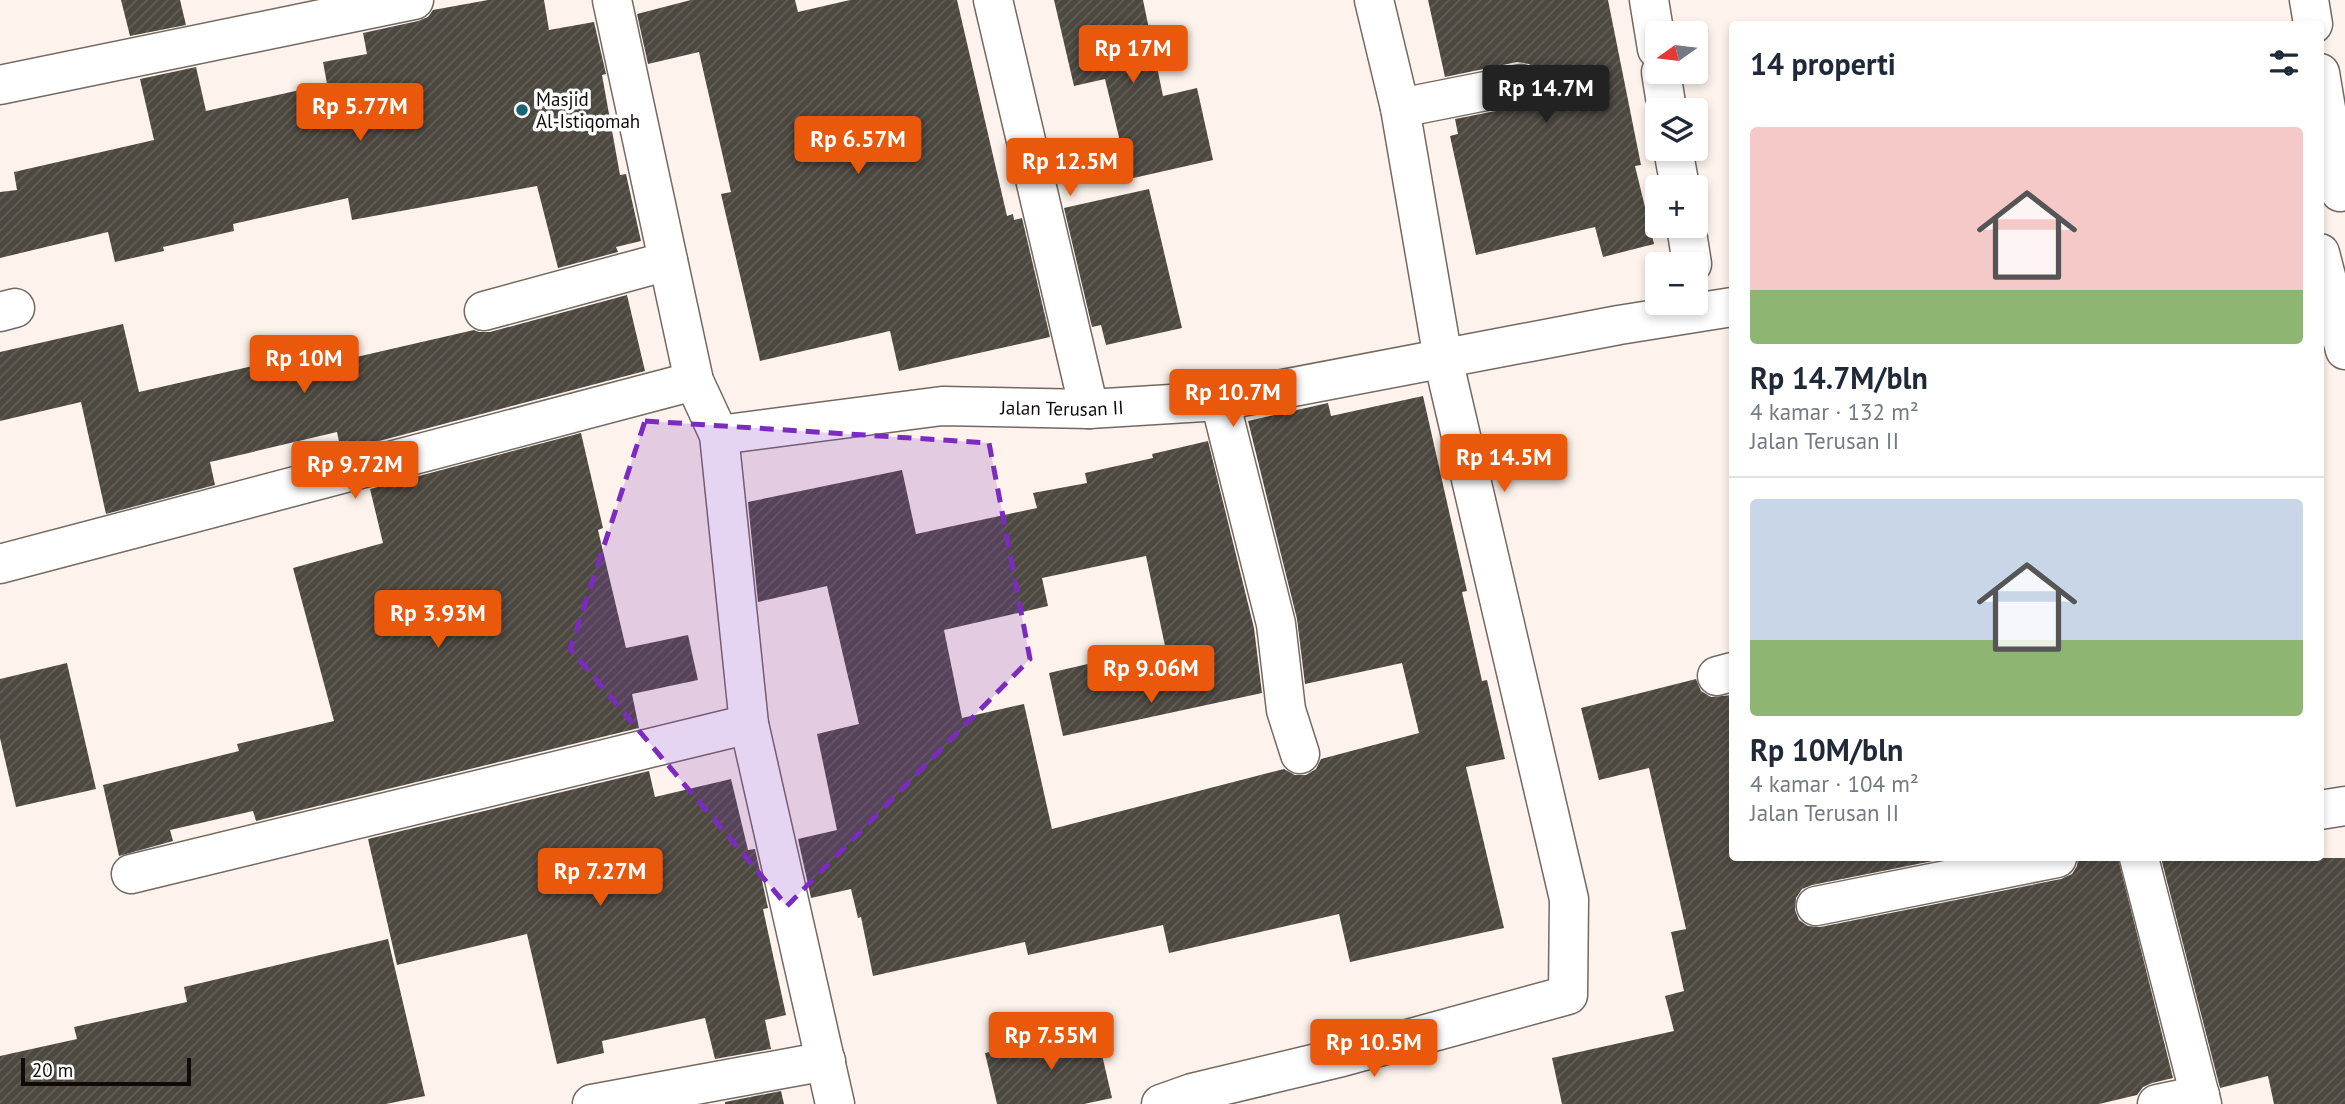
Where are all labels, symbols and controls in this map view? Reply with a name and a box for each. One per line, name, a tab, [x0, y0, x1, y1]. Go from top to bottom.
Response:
north arrow	[1645, 21, 1708, 84]
map controls	[1645, 21, 1708, 315]
pin: Rp 17M	[1076, 25, 1190, 85]
text: Rp 17M	[1095, 33, 1171, 62]
text: 14 properti	[1750, 44, 1896, 83]
icon: filters	[2265, 44, 2303, 82]
pin: Rp 14.7M	[1474, 66, 1618, 125]
text: Rp 14.7M	[1498, 73, 1594, 102]
pin: Rp 5.77M	[288, 83, 432, 143]
place label: Masjid Al-Istiqomah	[536, 87, 640, 133]
text: Rp 5.77M	[312, 91, 408, 120]
button: layers	[1645, 98, 1708, 161]
marker: Masjid Al-Istiqomah	[514, 102, 530, 118]
pin: Rp 6.57M	[786, 116, 930, 176]
text: Rp 6.57M	[810, 124, 906, 153]
pin: Rp 12.5M	[998, 138, 1142, 198]
text: Rp 12.5M	[1022, 146, 1118, 175]
icon: home	[1964, 172, 2090, 298]
button: +	[1645, 175, 1708, 238]
button: −	[1645, 252, 1708, 315]
pin: Rp 10M	[247, 336, 361, 395]
text: Rp 10M	[266, 343, 342, 372]
text: Rp 14.7M/bln	[1750, 358, 1928, 397]
pin: Rp 10.7M	[1161, 370, 1305, 429]
text: Rp 10.7M	[1185, 377, 1281, 406]
street label: Jalan Terusan II	[999, 395, 1124, 421]
text: 4 kamar · 132 m²	[1750, 397, 1919, 426]
text: Jalan Terusan II	[1750, 426, 1899, 455]
pin: Rp 14.5M	[1432, 434, 1576, 494]
pin: Rp 9.72M	[283, 442, 427, 501]
text: Rp 14.5M	[1456, 442, 1552, 471]
text: Rp 9.72M	[307, 449, 403, 478]
icon: home	[1964, 544, 2090, 670]
pin: Rp 3.93M	[366, 590, 510, 650]
text: Rp 3.93M	[390, 598, 486, 627]
pin: Rp 9.06M	[1079, 646, 1223, 705]
text: Rp 9.06M	[1103, 653, 1199, 682]
text: Rp 10M/bln	[1750, 730, 1903, 769]
text: 4 kamar · 104 m²	[1750, 769, 1919, 798]
text: Jalan Terusan II	[1750, 798, 1899, 827]
pin: Rp 7.27M	[528, 848, 672, 908]
text: Rp 7.27M	[554, 856, 646, 885]
pin: Rp 7.55M	[979, 1012, 1123, 1072]
text: Rp 7.55M	[1005, 1020, 1097, 1049]
pin: Rp 10.5M	[1302, 1020, 1446, 1079]
text: Rp 10.5M	[1326, 1027, 1422, 1056]
scale bar	[21, 1055, 191, 1087]
text: 20 m	[32, 1058, 73, 1082]

